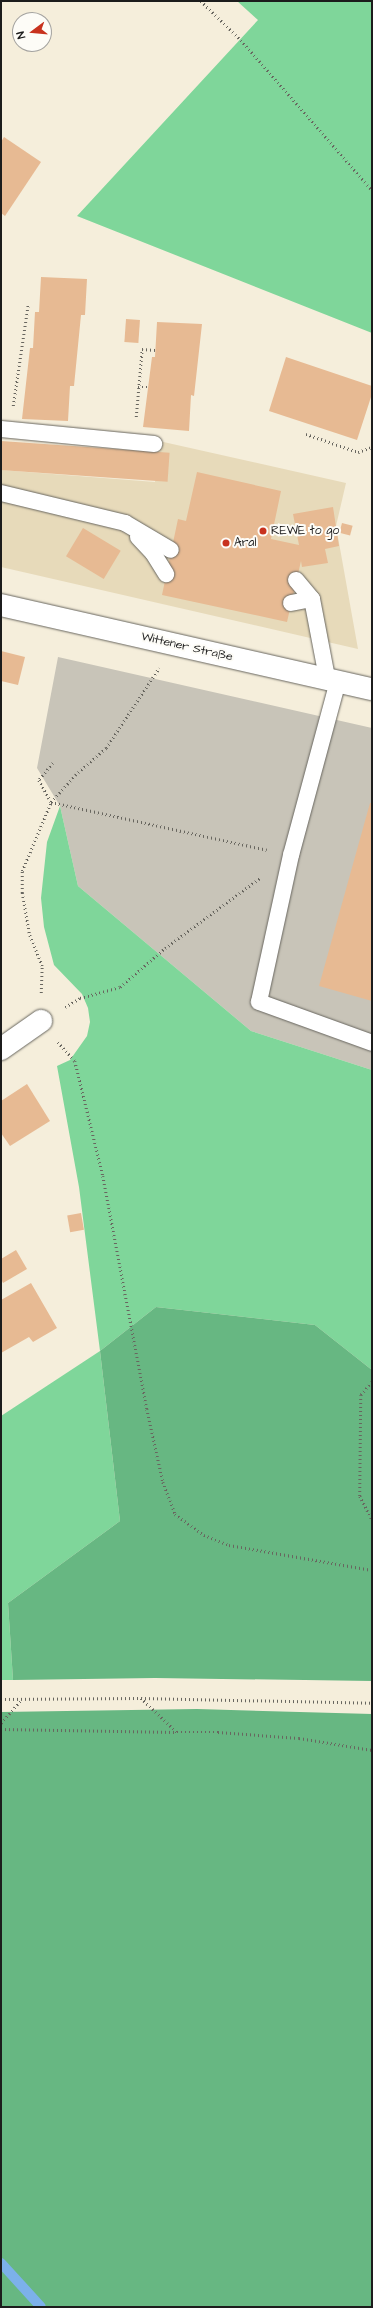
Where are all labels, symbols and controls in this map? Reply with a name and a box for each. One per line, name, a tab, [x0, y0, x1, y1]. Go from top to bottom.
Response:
north arrow	[12, 12, 52, 52]
text: N	[13, 30, 29, 41]
place label: REWE to go	[271, 524, 339, 538]
marker: REWE to go	[258, 526, 268, 536]
place label: Aral	[234, 536, 256, 550]
marker: Aral	[221, 538, 231, 548]
street label: Wittener Straße	[140, 629, 234, 665]

